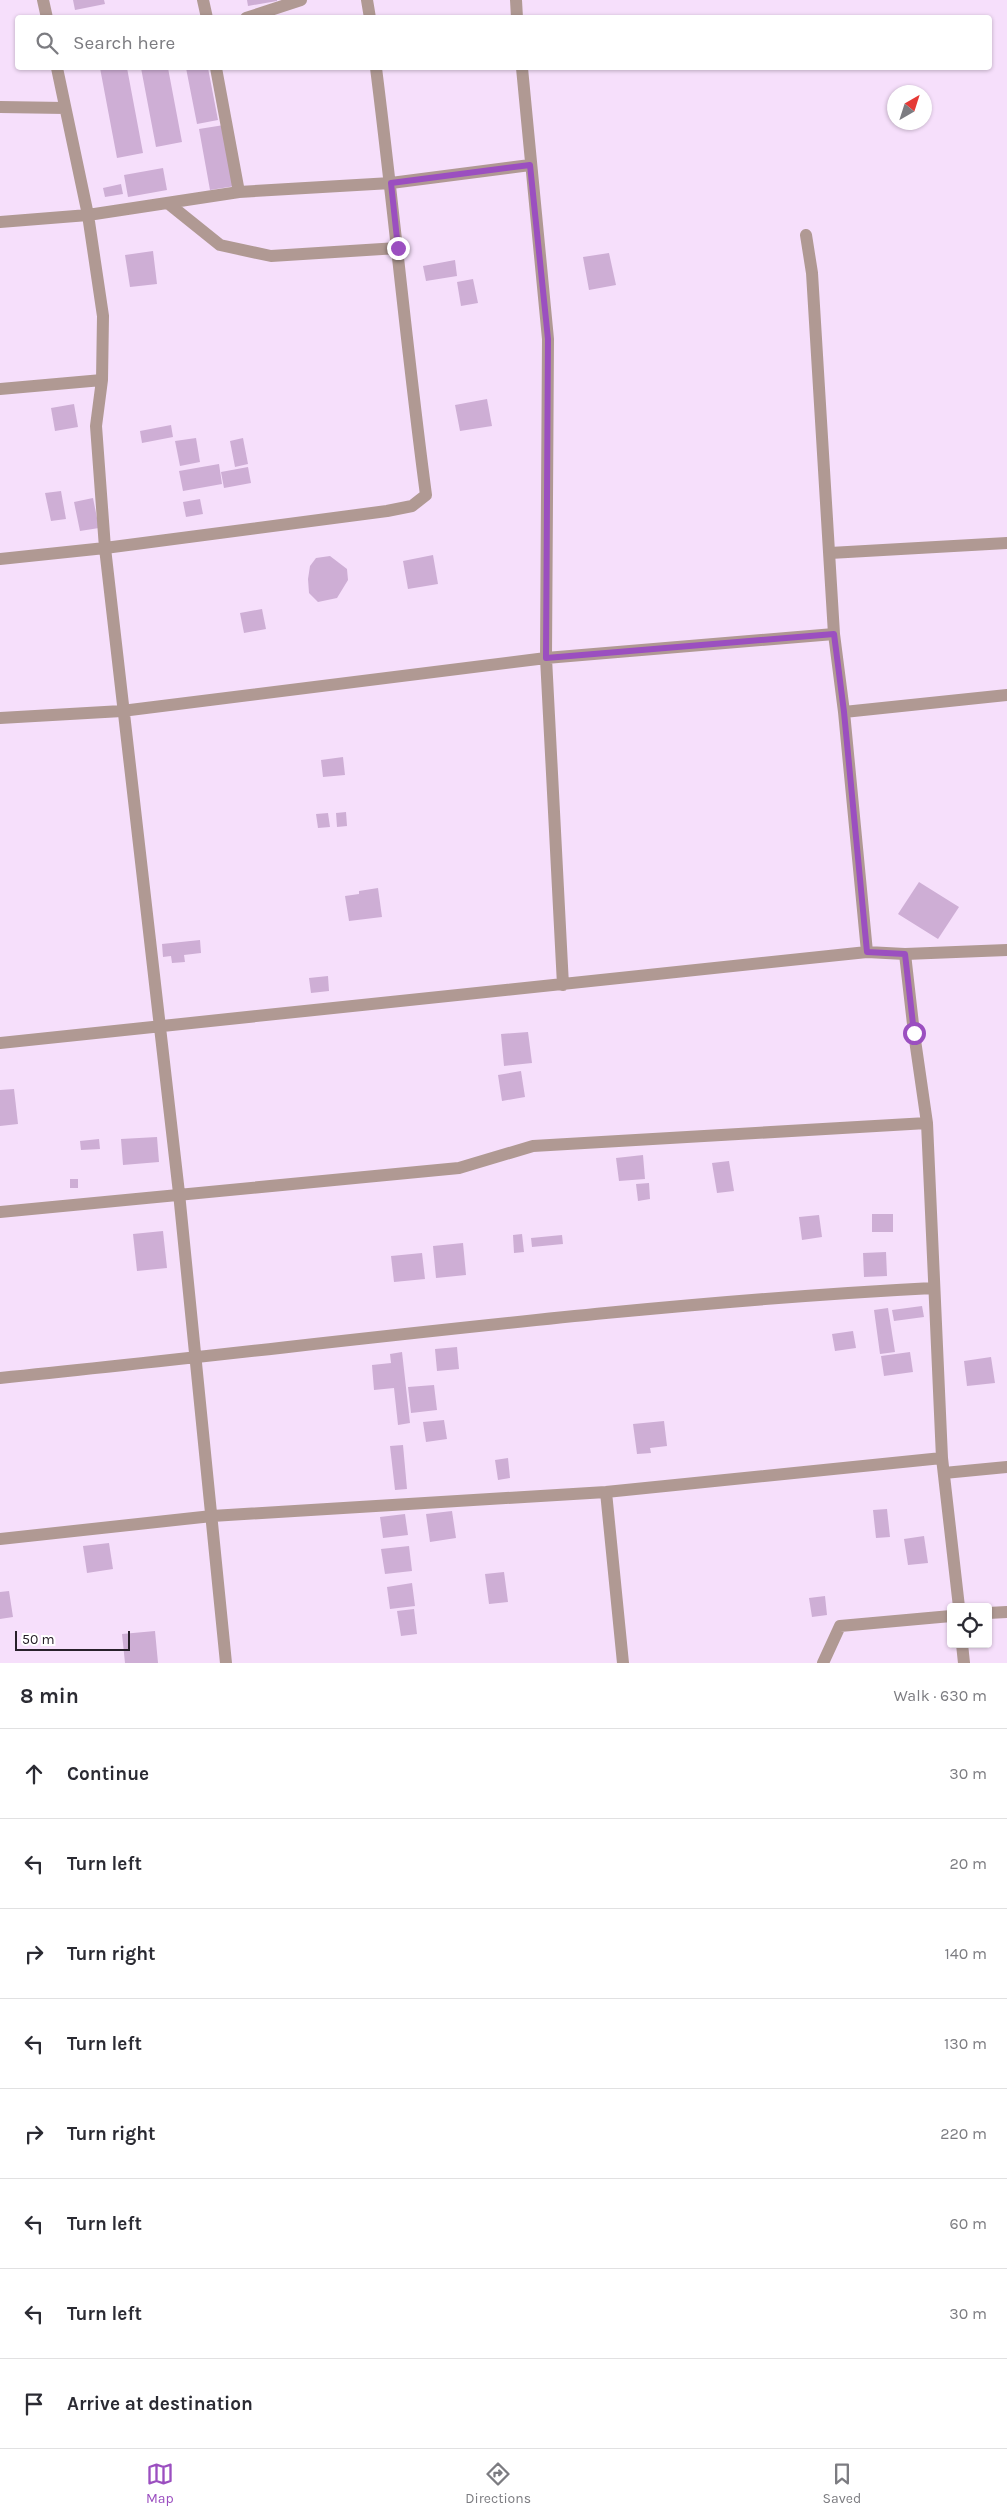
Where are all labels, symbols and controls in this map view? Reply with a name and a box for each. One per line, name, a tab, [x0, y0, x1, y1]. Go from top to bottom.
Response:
search box	[15, 15, 992, 70]
icon: search	[33, 29, 61, 57]
text: Search here	[73, 32, 175, 54]
north arrow	[887, 85, 932, 130]
route end	[387, 237, 410, 260]
route start	[903, 1022, 926, 1045]
map controls	[947, 1603, 992, 1648]
button: locate	[947, 1603, 992, 1648]
scale bar	[15, 1628, 130, 1651]
text: 50 m	[22, 1631, 55, 1648]
text: 8 min	[20, 1684, 79, 1708]
text: Walk · 630 m	[894, 1686, 987, 1705]
icon: ahead	[20, 1760, 48, 1788]
text: Continue	[67, 1763, 149, 1785]
text: 30 m	[949, 1764, 987, 1783]
icon: left	[20, 1850, 48, 1878]
text: Turn left	[67, 1853, 142, 1875]
text: 20 m	[949, 1854, 987, 1873]
icon: right	[20, 1940, 48, 1968]
text: Turn right	[67, 1943, 156, 1965]
text: 140 m	[945, 1944, 987, 1963]
icon: left	[20, 2030, 48, 2058]
text: Turn left	[67, 2033, 142, 2055]
text: 130 m	[944, 2034, 987, 2053]
icon: right	[20, 2120, 48, 2148]
text: Turn right	[67, 2123, 156, 2145]
text: 220 m	[940, 2124, 987, 2143]
icon: left	[20, 2210, 48, 2238]
text: Turn left	[67, 2213, 142, 2235]
text: 60 m	[950, 2214, 987, 2233]
icon: left	[20, 2300, 48, 2328]
text: Turn left	[67, 2303, 142, 2325]
text: 30 m	[949, 2304, 987, 2323]
icon: arrive	[20, 2390, 48, 2418]
text: Arrive at destination	[67, 2393, 253, 2415]
tab: Map	[146, 2460, 174, 2507]
tab: Directions	[465, 2460, 531, 2507]
tab: Saved	[823, 2460, 861, 2507]

